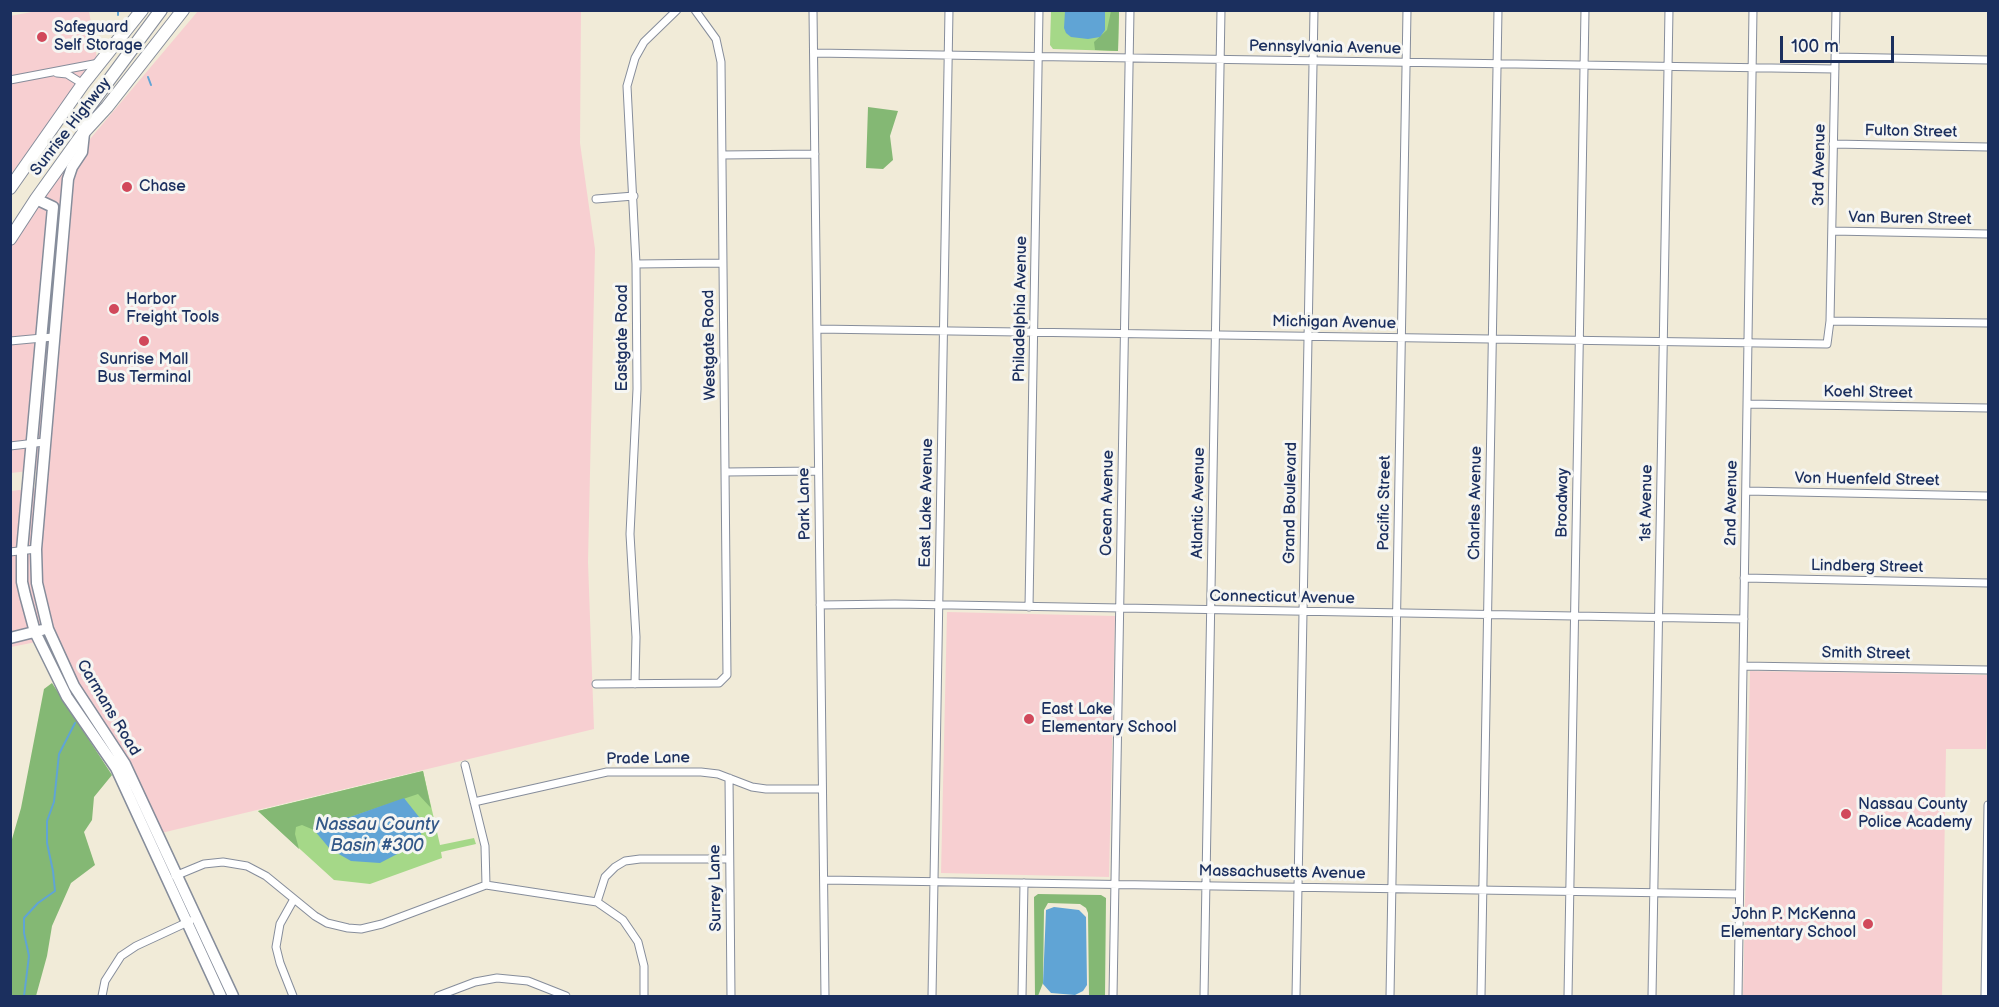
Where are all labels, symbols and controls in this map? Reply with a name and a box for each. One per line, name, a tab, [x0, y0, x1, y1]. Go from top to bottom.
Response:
place label: Safeguard Self Storage	[54, 18, 142, 56]
scale bar	[1783, 24, 1897, 62]
marker: Safeguard Self Storage	[35, 30, 49, 44]
text: 100 m	[1791, 36, 1839, 57]
street label: Pennsylvania Avenue	[1249, 37, 1401, 59]
street label: Sunrise Highway	[27, 74, 115, 180]
street label: Fulton Street	[1865, 122, 1957, 142]
street label: 3rd Avenue	[1810, 124, 1830, 206]
place label: Chase	[139, 177, 186, 197]
marker: Chase	[120, 180, 134, 194]
street label: Van Buren Street	[1848, 208, 1972, 230]
street label: Philadelphia Avenue	[1010, 236, 1032, 382]
street label: Eastgate Road	[613, 284, 633, 392]
street label: Westgate Road	[699, 289, 721, 401]
place label: Harbor Freight Tools	[126, 290, 219, 328]
marker: Harbor Freight Tools	[107, 302, 121, 316]
street label: Michigan Avenue	[1272, 312, 1396, 334]
marker: Sunrise Mall Bus Terminal	[137, 334, 151, 348]
place label: Sunrise Mall Bus Terminal	[97, 350, 191, 388]
street label: Koehl Street	[1823, 383, 1913, 403]
street label: East Lake Avenue	[916, 438, 938, 568]
street label: Grand Boulevard	[1280, 442, 1302, 564]
street label: Charles Avenue	[1465, 446, 1487, 560]
street label: Atlantic Avenue	[1188, 447, 1210, 559]
street label: Ocean Avenue	[1097, 450, 1119, 556]
street label: Pacific Street	[1375, 455, 1395, 551]
street label: 2nd Avenue	[1722, 460, 1742, 546]
street label: 1st Avenue	[1637, 464, 1657, 542]
street label: Park Lane	[795, 467, 815, 541]
street label: Broadway	[1553, 468, 1573, 538]
street label: Von Huenfeld Street	[1794, 469, 1940, 491]
street label: Lindberg Street	[1811, 556, 1923, 578]
street label: Connecticut Avenue	[1209, 587, 1355, 609]
street label: Smith Street	[1822, 644, 1910, 664]
street label: Carmans Road	[72, 657, 144, 759]
place label: East Lake Elementary School	[1041, 700, 1177, 738]
marker: East Lake Elementary School	[1022, 712, 1036, 726]
street label: Prade Lane	[606, 749, 690, 769]
place label: Nassau County Police Academy	[1858, 795, 1972, 833]
marker: Nassau County Police Academy	[1839, 807, 1853, 821]
water label: Nassau County Basin #300	[315, 814, 439, 856]
street label: Surrey Lane	[706, 844, 726, 932]
street label: Massachusetts Avenue	[1198, 862, 1366, 884]
place label: John P. McKenna Elementary School	[1720, 905, 1856, 943]
marker: John P. McKenna Elementary School	[1861, 917, 1875, 931]

